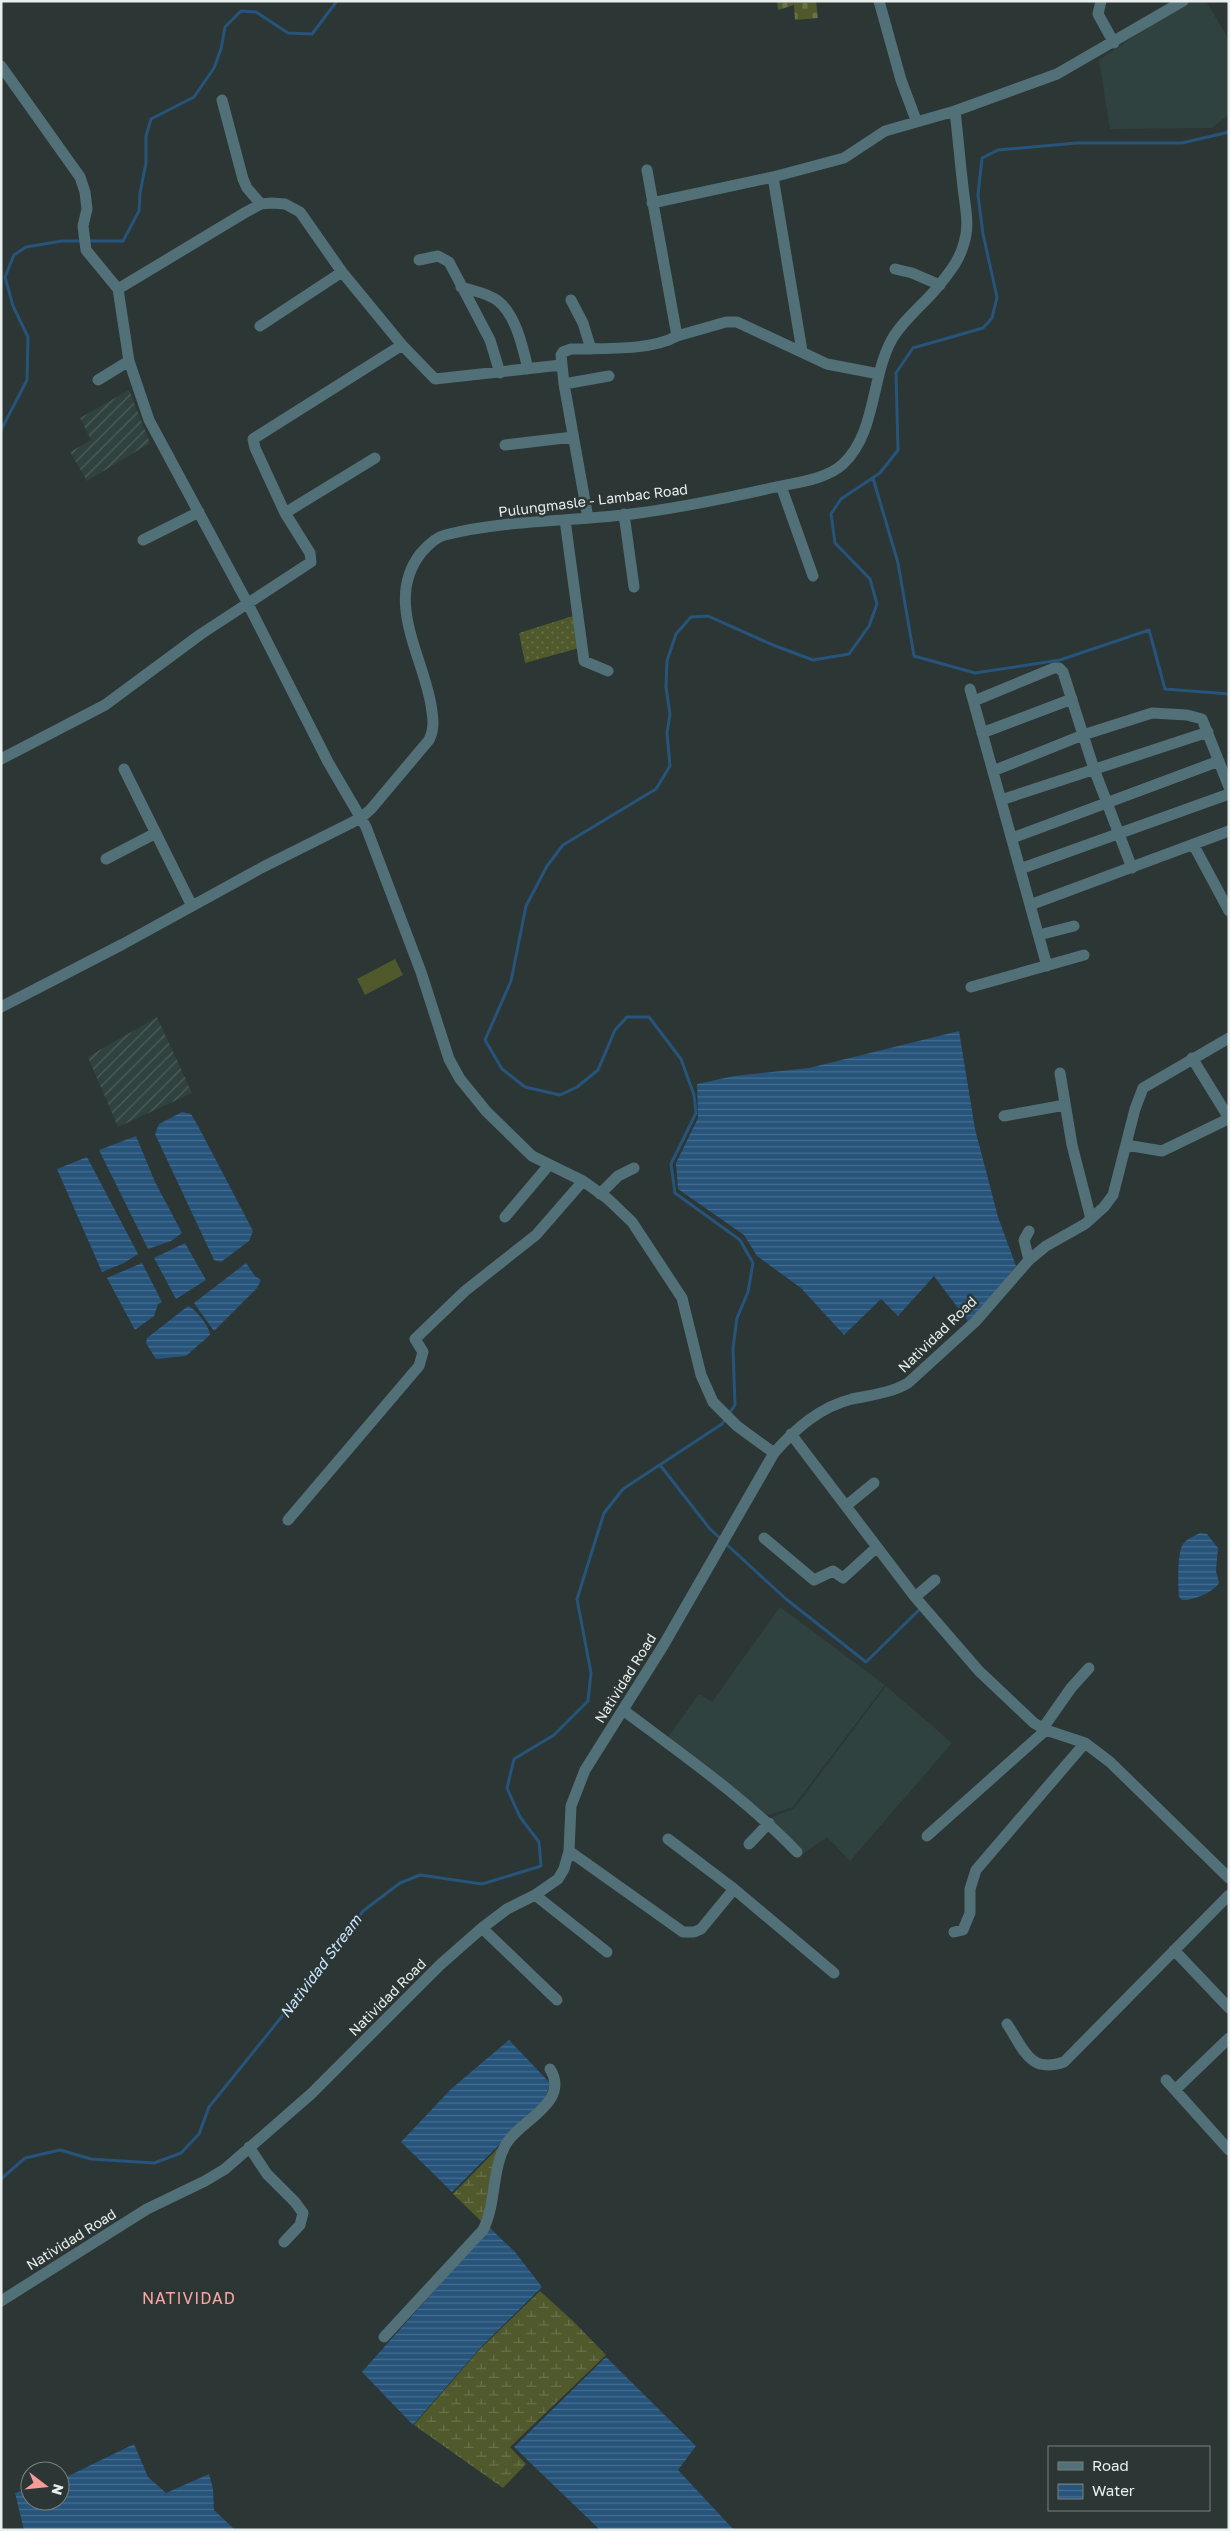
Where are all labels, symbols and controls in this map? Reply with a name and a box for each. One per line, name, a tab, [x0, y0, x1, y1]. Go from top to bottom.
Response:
street label: Pulungmasle - Lambac Road	[497, 480, 689, 520]
street label: Natividad Road	[894, 1292, 980, 1376]
street label: Natividad Road	[591, 1630, 659, 1726]
water label: Natividad Stream	[275, 1910, 365, 2021]
street label: Natividad Road	[345, 1955, 429, 2039]
street label: Natividad Road	[23, 2205, 119, 2273]
district label: NATIVIDAD	[142, 2288, 236, 2308]
legend	[1048, 2446, 1210, 2511]
text: Road	[1092, 2456, 1129, 2474]
north arrow	[20, 2461, 70, 2511]
text: Water	[1092, 2481, 1135, 2499]
text: N	[48, 2482, 68, 2497]

